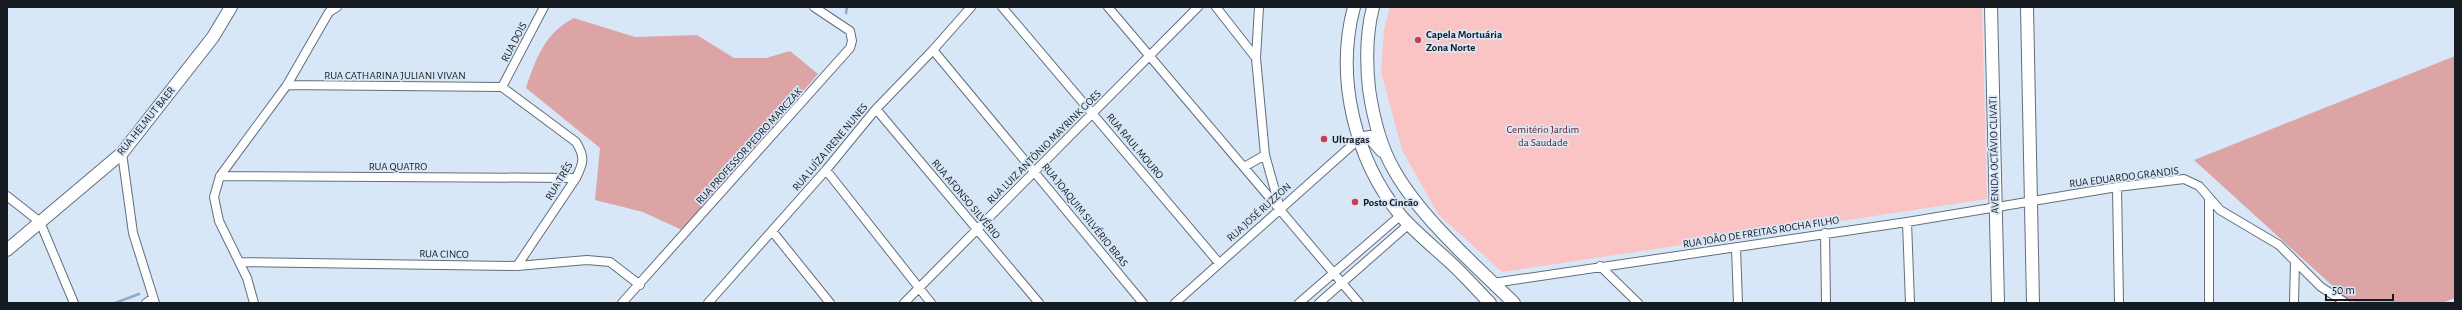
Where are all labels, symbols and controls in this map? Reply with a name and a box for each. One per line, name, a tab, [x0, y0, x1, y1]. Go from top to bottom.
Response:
street label: RUA DOIS	[499, 20, 529, 64]
place label: Capela Mortuária Zona Norte	[1426, 29, 1503, 53]
marker: Capela Mortuária Zona Norte	[1413, 35, 1423, 45]
street label: RUA CATHARINA JULIANI VIVAN	[324, 70, 466, 81]
street label: RUA HELMUT BAER	[115, 85, 177, 157]
street label: RUA PROFESSOR PEDRO MARCZAK	[694, 85, 805, 206]
street label: RUA LUIZ ANTÔNIO MAYRINK GOES	[984, 87, 1103, 206]
street label: AVENIDA OCTÁVIO CLIVATI	[1986, 96, 2001, 214]
street label: RUA LUÍZA IRENE NUNES	[789, 100, 870, 193]
street label: RUA RAUL MOURO	[1104, 111, 1166, 181]
park label: Cemitério Jardim da Saudade	[1507, 124, 1580, 148]
marker: Ultragas	[1319, 134, 1329, 144]
place label: Ultragas	[1332, 134, 1370, 145]
street label: RUA AFONSO SILVÉRIO	[930, 157, 1003, 241]
street label: RUA TRÊS	[543, 160, 575, 202]
street label: RUA QUATRO	[369, 161, 427, 172]
street label: RUA JOAQUIM SILVÉRIO BRAS	[1040, 161, 1131, 269]
street label: RUA EDUARDO GRANDIS	[2069, 165, 2179, 189]
street label: RUA JOSÉ RUZZON	[1224, 180, 1293, 244]
marker: Posto Cincão	[1350, 197, 1360, 207]
place label: Posto Cincão	[1363, 197, 1419, 208]
street label: RUA JOÃO DE FREITAS ROCHA FILHO	[1682, 214, 1840, 250]
street label: RUA CINCO	[419, 248, 469, 260]
scale bar	[2326, 276, 2393, 302]
text: 50 m	[2332, 284, 2355, 296]

